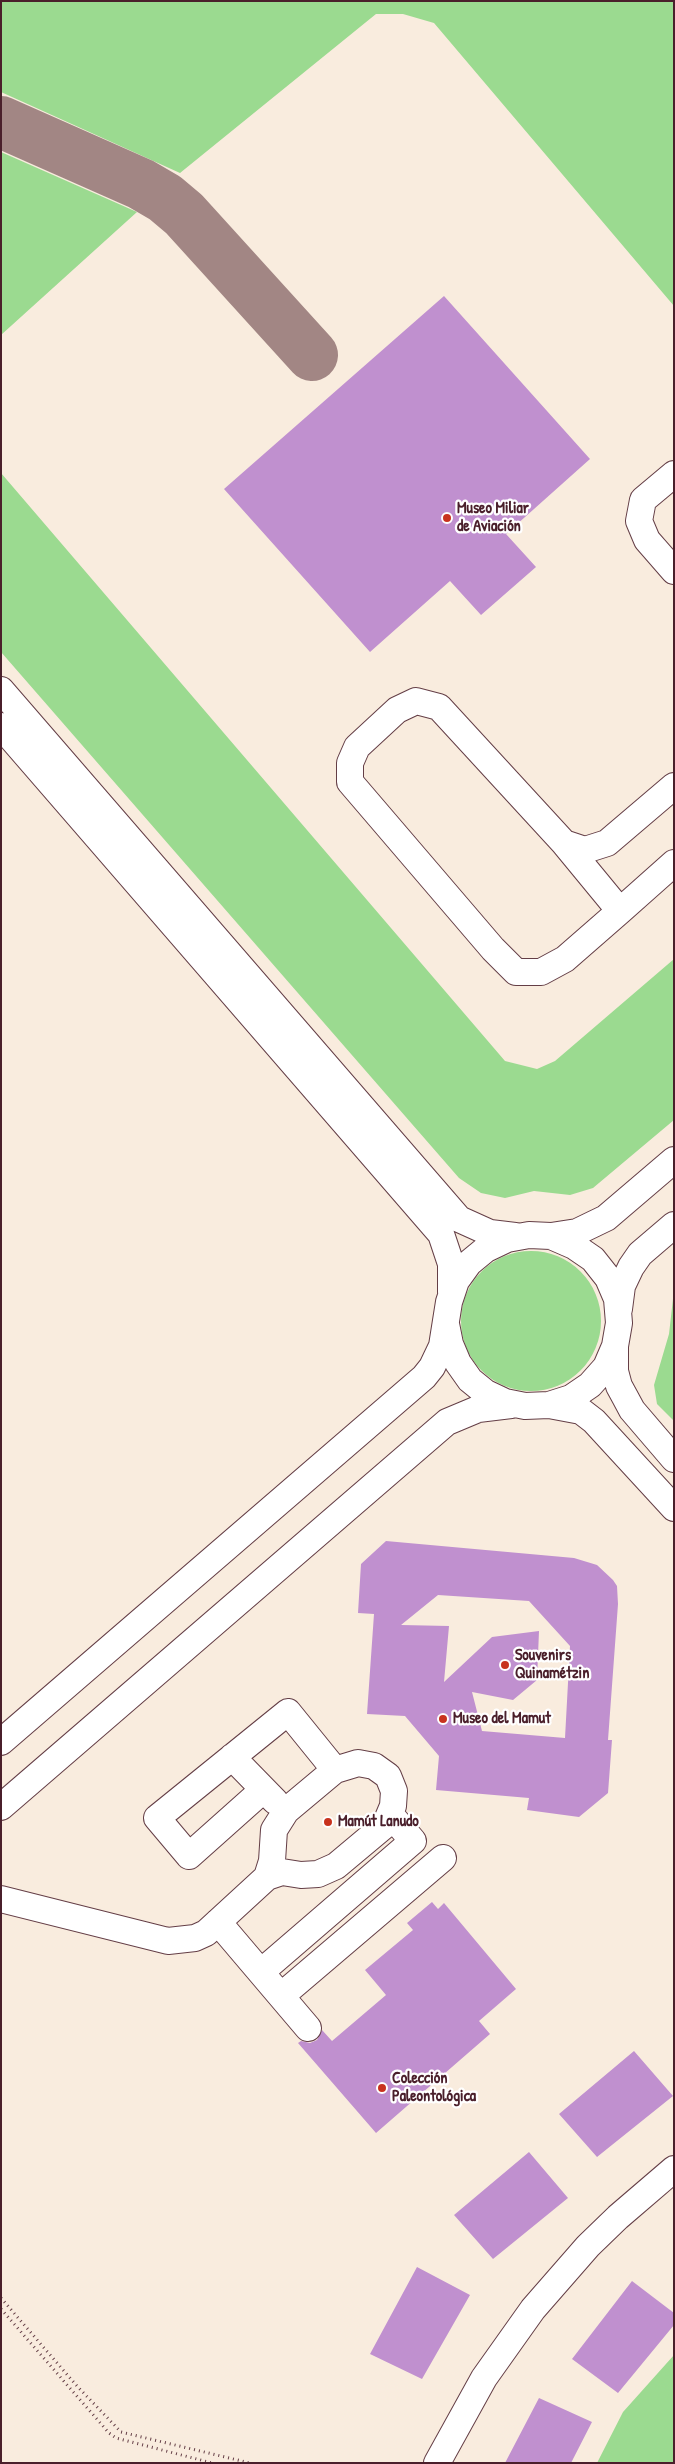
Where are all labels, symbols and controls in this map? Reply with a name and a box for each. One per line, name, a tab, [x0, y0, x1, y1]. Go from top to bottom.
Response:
place label: Museo Miliar de Aviación	[457, 499, 529, 537]
marker: Museo Miliar de Aviación	[441, 512, 453, 524]
place label: Souvenirs Quinamétzin	[515, 1646, 589, 1684]
marker: Souvenirs Quinamétzin	[499, 1659, 511, 1671]
place label: Museo del Mamut	[453, 1709, 551, 1729]
marker: Museo del Mamut	[437, 1713, 449, 1725]
place label: Mamút Lanudo	[338, 1812, 419, 1832]
marker: Mamút Lanudo	[322, 1816, 334, 1828]
place label: Colección Paleontológica	[392, 2069, 476, 2107]
marker: Colección Paleontológica	[376, 2082, 388, 2094]

